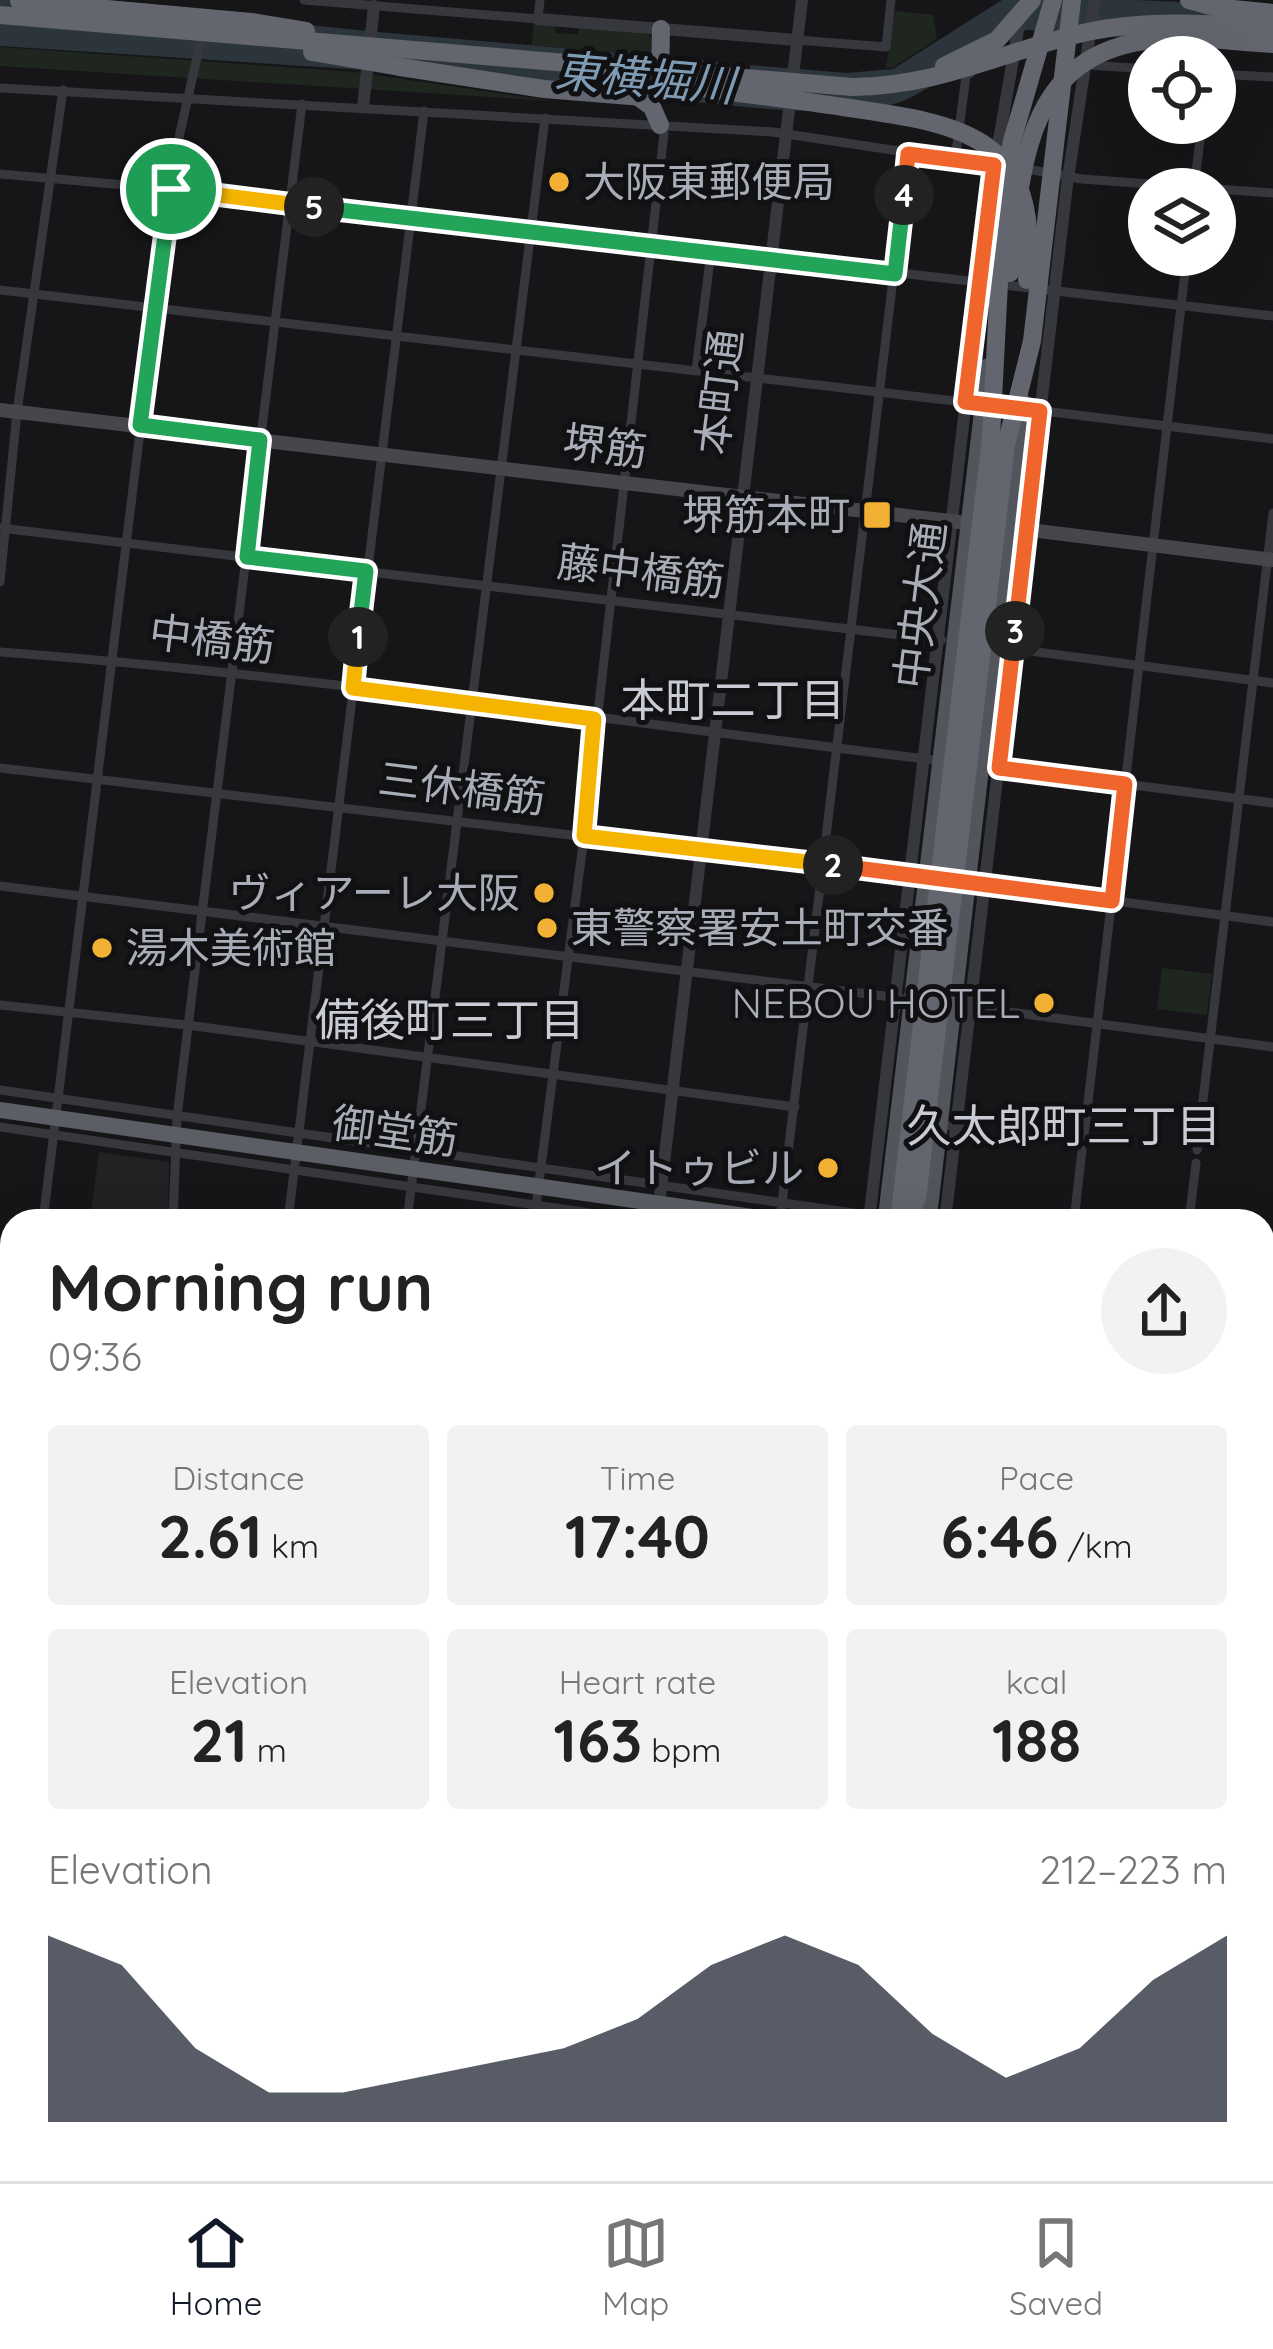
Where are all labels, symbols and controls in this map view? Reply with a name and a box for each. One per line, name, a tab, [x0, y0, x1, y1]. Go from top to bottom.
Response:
map controls	[1128, 36, 1236, 276]
button: locate	[1128, 36, 1236, 144]
water label: 東横堀川	[553, 41, 741, 113]
pin	[120, 138, 222, 240]
place label: 大阪東郵便局	[583, 155, 835, 208]
icon: arrive	[138, 156, 204, 222]
pin: 4	[874, 165, 934, 225]
button: layers	[1128, 168, 1236, 276]
marker: 大阪東郵便局	[546, 169, 572, 195]
text: 4	[894, 174, 914, 215]
pin: 5	[284, 177, 344, 237]
text: 5	[304, 186, 324, 227]
street label: 本町通	[685, 326, 752, 458]
street label: 堺筋	[560, 414, 650, 477]
place label: 堺筋本町	[682, 488, 850, 541]
marker: 堺筋本町	[861, 499, 893, 531]
street label: 中央大通	[883, 518, 956, 692]
street label: 藤中橋筋	[554, 534, 728, 607]
pin: 3	[985, 601, 1045, 661]
street label: 中橋筋	[146, 605, 278, 672]
pin: 1	[328, 607, 388, 667]
text: 3	[1006, 610, 1024, 651]
text: 1	[352, 616, 364, 657]
district label: 本町二丁目	[620, 671, 846, 727]
street label: 三休橋筋	[375, 751, 549, 824]
pin: 2	[803, 835, 863, 895]
text: 2	[824, 844, 842, 885]
place label: ヴィアーレ大阪	[229, 866, 520, 919]
marker: ヴィアーレ大阪	[531, 880, 557, 906]
place label: 東警察署安土町交番	[571, 901, 949, 954]
marker: 東警察署安土町交番	[534, 915, 560, 941]
place label: 湯木美術館	[126, 921, 336, 974]
marker: 湯木美術館	[89, 935, 115, 961]
place label: NEBOU HOTEL	[732, 976, 1020, 1029]
marker: NEBOU HOTEL	[1031, 990, 1057, 1016]
district label: 備後町三丁目	[315, 991, 585, 1047]
street label: 御堂筋	[329, 1095, 461, 1166]
district label: 久太郎町三丁目	[906, 1097, 1222, 1153]
place label: イトゥビル	[594, 1141, 804, 1194]
marker: イトゥビル	[815, 1155, 841, 1181]
text: Morning run	[48, 1245, 433, 1328]
button: share	[1101, 1248, 1227, 1374]
text: 09:36	[48, 1332, 142, 1381]
text: Distance	[172, 1457, 305, 1498]
text: Time	[600, 1457, 675, 1498]
text: Pace	[999, 1457, 1074, 1498]
text: 2.61	[158, 1498, 262, 1573]
text: 17:40	[565, 1498, 710, 1573]
text: 6:46	[940, 1498, 1059, 1573]
text: km	[262, 1525, 319, 1566]
text: /km	[1059, 1525, 1133, 1566]
text: Elevation	[169, 1661, 308, 1702]
text: Heart rate	[559, 1661, 716, 1702]
text: kcal	[1006, 1661, 1067, 1702]
text: 21	[190, 1702, 248, 1777]
text: 163	[554, 1702, 642, 1777]
text: 188	[992, 1702, 1081, 1777]
text: m	[248, 1729, 287, 1770]
text: bpm	[642, 1729, 721, 1770]
text: Elevation	[48, 1845, 212, 1894]
text: 212–223 m	[1040, 1845, 1227, 1894]
tab: Home	[170, 2210, 262, 2323]
tab: Map	[602, 2210, 669, 2323]
tab: Saved	[1009, 2210, 1103, 2323]

